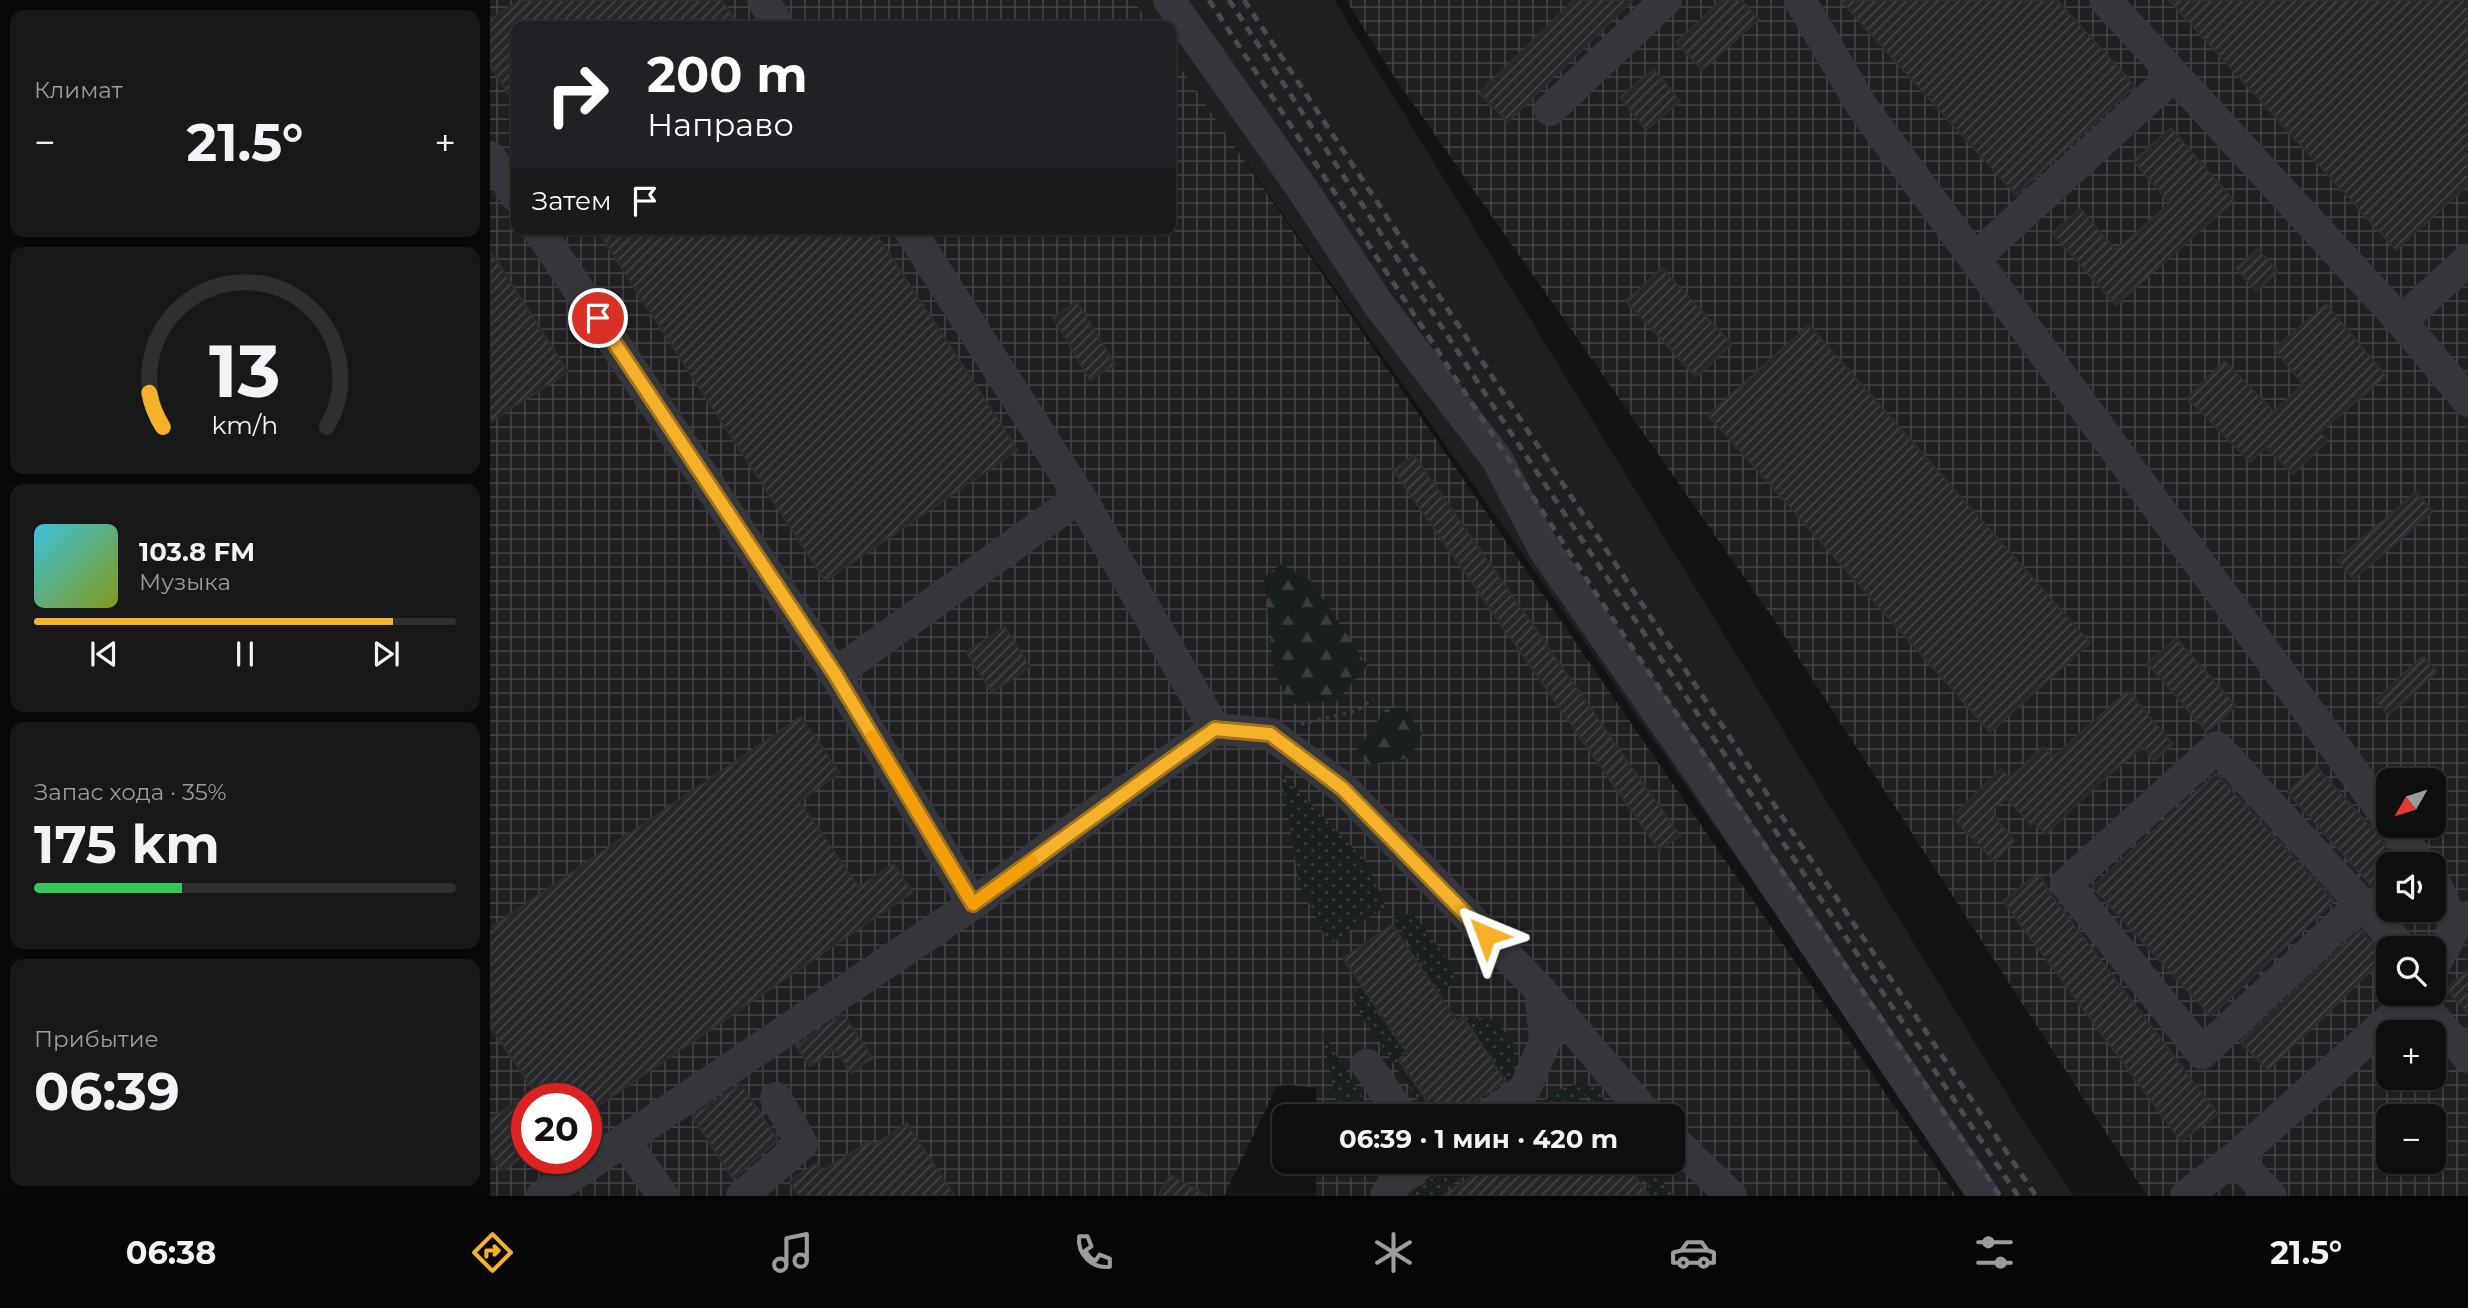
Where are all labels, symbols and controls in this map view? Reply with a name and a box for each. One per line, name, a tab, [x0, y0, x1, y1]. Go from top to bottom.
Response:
text: 200 m	[647, 45, 808, 104]
icon: right	[532, 49, 623, 140]
text: Климат	[34, 76, 123, 104]
text: Направо	[647, 105, 794, 144]
text: 21.5°	[186, 111, 304, 174]
text: −	[34, 119, 56, 166]
text: +	[434, 119, 456, 166]
icon: arrive	[626, 182, 664, 220]
text: Затем	[532, 185, 612, 217]
pin	[568, 288, 628, 348]
icon: arrive	[579, 299, 617, 337]
text: 13	[209, 327, 281, 415]
text: km/h	[212, 410, 278, 440]
text: 103.8 FM	[139, 536, 255, 568]
text: Музыка	[139, 568, 231, 596]
icon: previous	[85, 635, 123, 673]
icon: pause	[226, 635, 264, 673]
icon: next	[367, 635, 405, 673]
north arrow	[2376, 768, 2446, 838]
map controls	[2376, 768, 2446, 1174]
text: Запас хода · 35%	[34, 778, 227, 806]
text: 175 km	[34, 813, 220, 876]
button: sound	[2376, 852, 2446, 922]
position arrow	[1449, 898, 1523, 972]
button: search	[2376, 936, 2446, 1006]
button: +	[2376, 1020, 2446, 1090]
text: Прибытие	[34, 1025, 159, 1053]
text: 06:39	[34, 1060, 180, 1123]
speed limit sign: 20	[511, 1083, 602, 1174]
button: −	[2376, 1104, 2446, 1174]
text: 06:39 · 1 мин · 420 m	[1339, 1123, 1618, 1155]
icon: directions	[468, 1228, 517, 1277]
icon: music	[768, 1228, 817, 1277]
icon: phone	[1069, 1228, 1118, 1277]
icon: climate	[1369, 1228, 1418, 1277]
icon: car	[1669, 1228, 1718, 1277]
icon: filters	[1970, 1228, 2019, 1277]
text: 06:38	[126, 1233, 216, 1272]
text: 21.5°	[2270, 1233, 2342, 1272]

